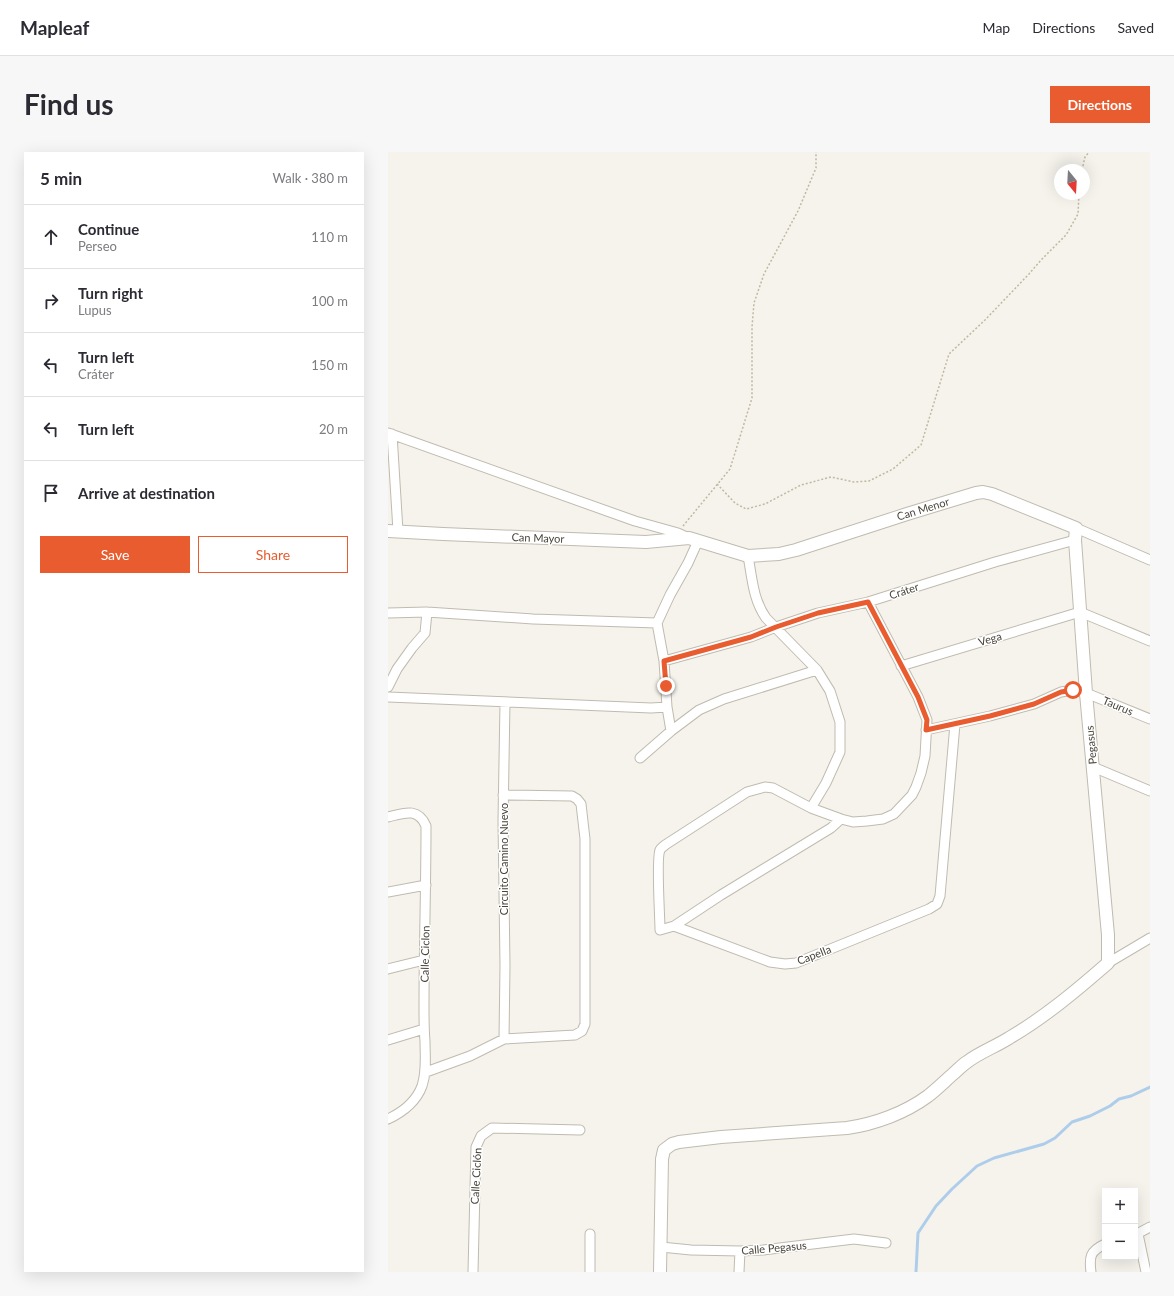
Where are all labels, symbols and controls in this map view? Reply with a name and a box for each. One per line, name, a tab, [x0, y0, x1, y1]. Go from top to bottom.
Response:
text: Mapleaf	[20, 16, 89, 39]
text: Map	[983, 19, 1010, 36]
text: Directions	[1032, 19, 1095, 36]
text: Saved	[1117, 19, 1154, 36]
button: Directions	[1050, 86, 1150, 123]
text: Find us	[24, 87, 114, 121]
north arrow	[1054, 164, 1090, 200]
text: 5 min	[40, 168, 82, 189]
text: Walk · 380 m	[272, 170, 348, 186]
text: Continue	[78, 220, 139, 238]
icon: ahead	[40, 226, 62, 248]
text: 110 m	[311, 229, 348, 245]
text: Perseo	[78, 238, 117, 254]
text: Turn right	[78, 284, 143, 302]
icon: right	[40, 290, 62, 312]
text: 100 m	[311, 293, 348, 309]
text: Lupus	[78, 302, 112, 318]
text: Turn left	[78, 348, 134, 366]
icon: left	[40, 354, 62, 376]
text: 150 m	[311, 357, 348, 373]
text: Cráter	[78, 366, 114, 382]
icon: left	[40, 418, 62, 440]
text: Turn left	[78, 420, 134, 438]
text: 20 m	[319, 421, 348, 437]
icon: arrive	[40, 482, 62, 504]
text: Arrive at destination	[78, 484, 215, 502]
street label: Can Menor	[895, 494, 951, 523]
street label: Can Mayor	[511, 530, 565, 545]
button: Save	[40, 536, 190, 573]
button: Share	[198, 536, 348, 573]
street label: Cráter	[887, 580, 920, 601]
street label: Vega	[977, 629, 1003, 648]
route end	[657, 677, 675, 695]
route start	[1064, 681, 1082, 699]
street label: Taurus	[1101, 693, 1136, 718]
street label: Pegasus	[1082, 725, 1099, 765]
street label: Circuito Camino Nuevo	[497, 803, 510, 915]
street label: Calle Ciclon	[418, 925, 431, 983]
street label: Capella	[795, 942, 833, 967]
street label: Calle Ciclón	[468, 1147, 483, 1205]
map controls	[1102, 1188, 1138, 1260]
button: +	[1102, 1188, 1138, 1224]
button: −	[1102, 1224, 1138, 1260]
street label: Calle Pegasus	[741, 1238, 807, 1257]

